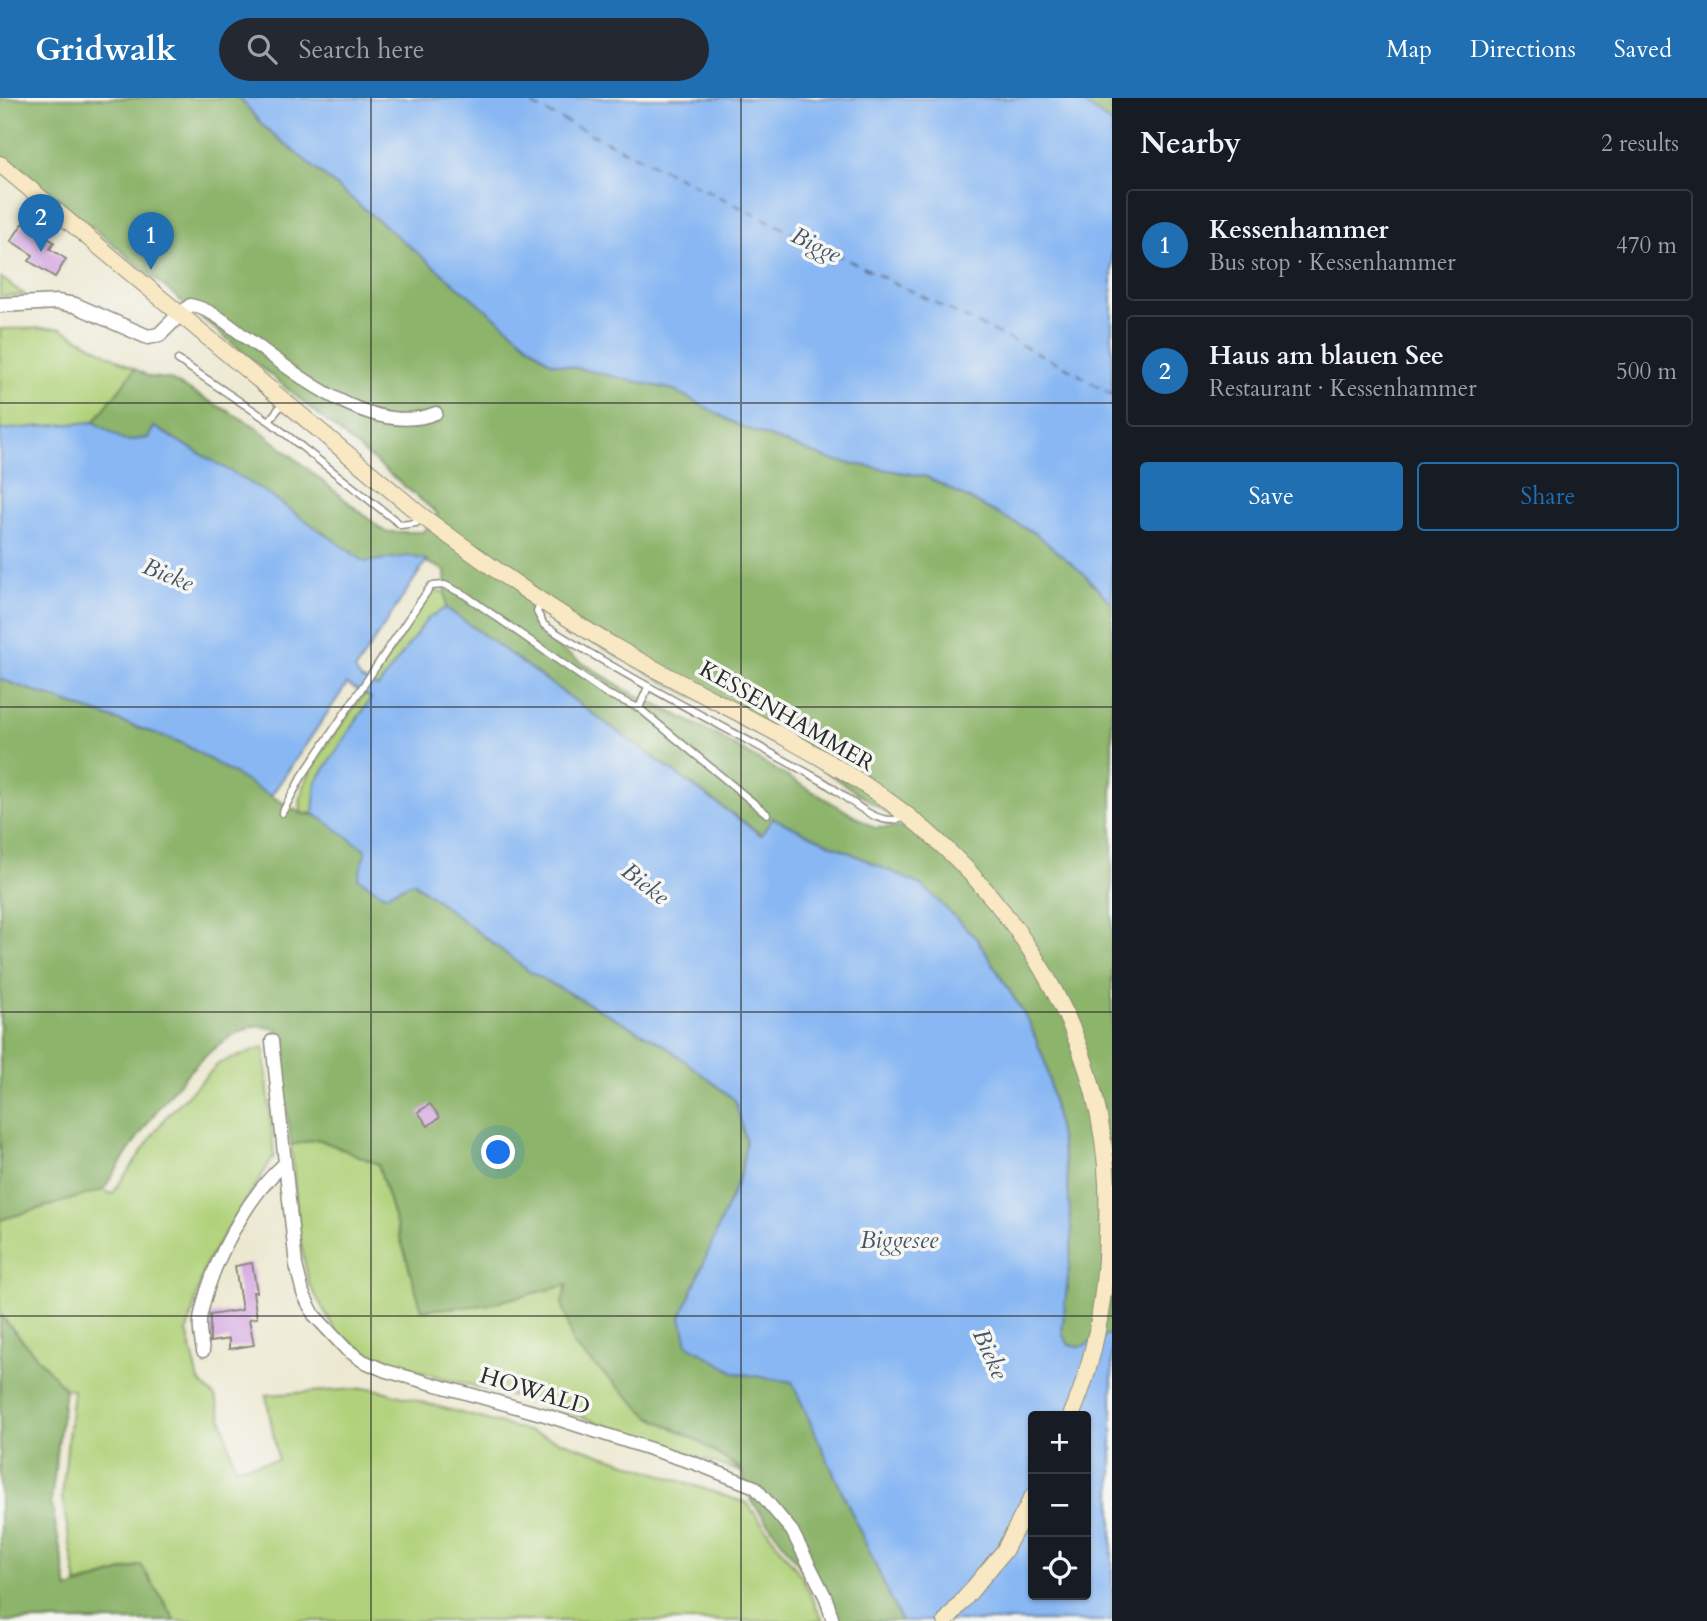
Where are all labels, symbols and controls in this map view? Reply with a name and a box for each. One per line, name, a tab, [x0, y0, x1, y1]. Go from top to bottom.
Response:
search box	[219, 18, 709, 81]
text: Gridwalk	[35, 27, 177, 72]
icon: search	[243, 30, 281, 68]
text: Search here	[299, 32, 425, 67]
text: Map	[1386, 33, 1432, 66]
text: Directions	[1470, 33, 1576, 66]
text: Saved	[1614, 33, 1672, 66]
text: Nearby	[1140, 123, 1241, 164]
text: 2 results	[1601, 128, 1679, 159]
pin: 2	[18, 194, 64, 252]
pin: 1	[128, 212, 174, 270]
text: Kessenhammer	[1209, 212, 1389, 247]
water label: Bigge	[786, 219, 847, 271]
text: 1	[1159, 230, 1171, 261]
text: 470 m	[1616, 230, 1677, 261]
text: Bus stop · Kessenhammer	[1209, 247, 1456, 278]
text: Haus am blauen See	[1209, 338, 1444, 373]
text: 2	[1159, 356, 1171, 387]
text: 500 m	[1616, 356, 1677, 387]
text: Restaurant · Kessenhammer	[1209, 373, 1477, 404]
button: Save	[1140, 462, 1403, 531]
button: Share	[1417, 462, 1679, 531]
water label: Bieke	[138, 550, 199, 600]
street label: KESSENHAMMER	[694, 653, 880, 779]
water label: Bieke	[614, 855, 676, 914]
your location	[481, 1135, 515, 1169]
water label: Biggesee	[860, 1224, 939, 1257]
water label: Bieke	[964, 1323, 1016, 1385]
street label: HOWALD	[476, 1360, 594, 1422]
map controls	[1028, 1411, 1091, 1600]
button: +	[1028, 1411, 1091, 1474]
button: −	[1028, 1474, 1091, 1537]
button: locate	[1028, 1537, 1091, 1600]

